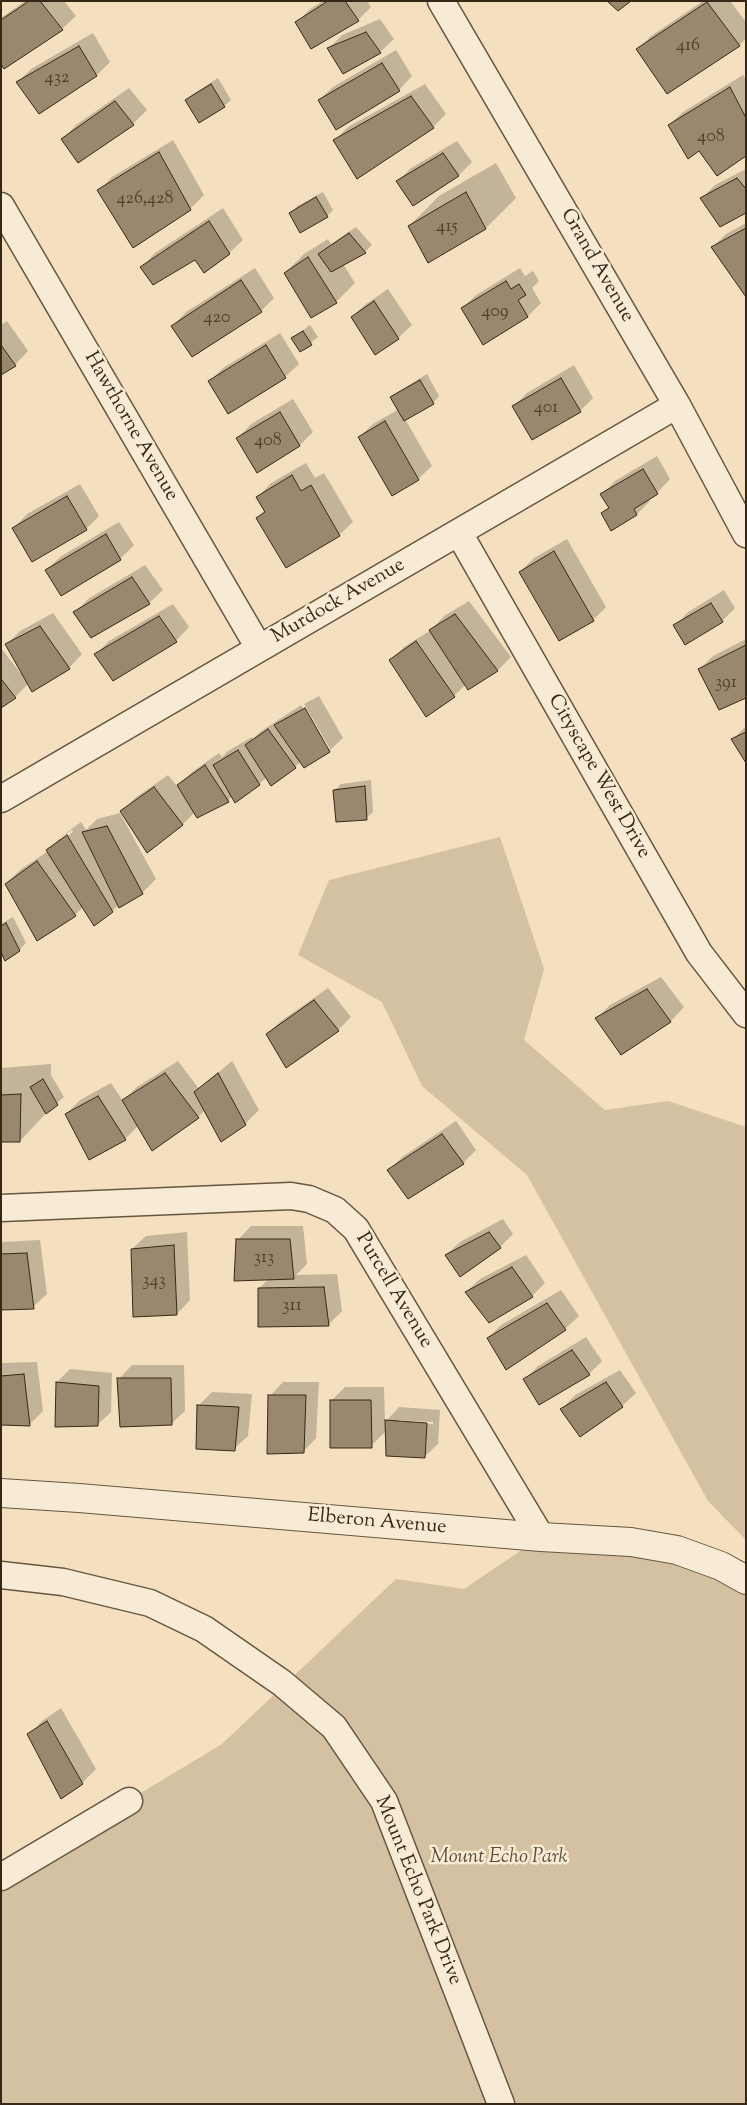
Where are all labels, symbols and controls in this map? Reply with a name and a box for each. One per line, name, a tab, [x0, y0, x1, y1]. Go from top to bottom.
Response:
house number: 416	[676, 36, 700, 58]
house number: 432	[45, 68, 69, 90]
house number: 408	[697, 127, 725, 149]
house number: 426,428	[116, 189, 174, 211]
street label: Grand Avenue	[554, 205, 638, 327]
house number: 415	[436, 217, 458, 239]
house number: 409	[481, 302, 509, 324]
house number: 420	[203, 308, 231, 330]
street label: Hawthorne Avenue	[77, 348, 183, 506]
house number: 401	[534, 398, 558, 420]
house number: 408	[254, 431, 282, 453]
street label: Murdock Avenue	[268, 554, 410, 650]
house number: 391	[715, 673, 737, 695]
street label: Cityscape West Drive	[541, 691, 655, 863]
street label: Purcell Avenue	[349, 1229, 437, 1353]
house number: 313	[254, 1248, 274, 1270]
house number: 343	[142, 1271, 166, 1293]
house number: 311	[282, 1296, 302, 1318]
street label: Elberon Avenue	[307, 1505, 447, 1541]
street label: Mount Echo Park Drive	[368, 1793, 466, 1989]
park label: Mount Echo Park	[430, 1847, 568, 1871]

